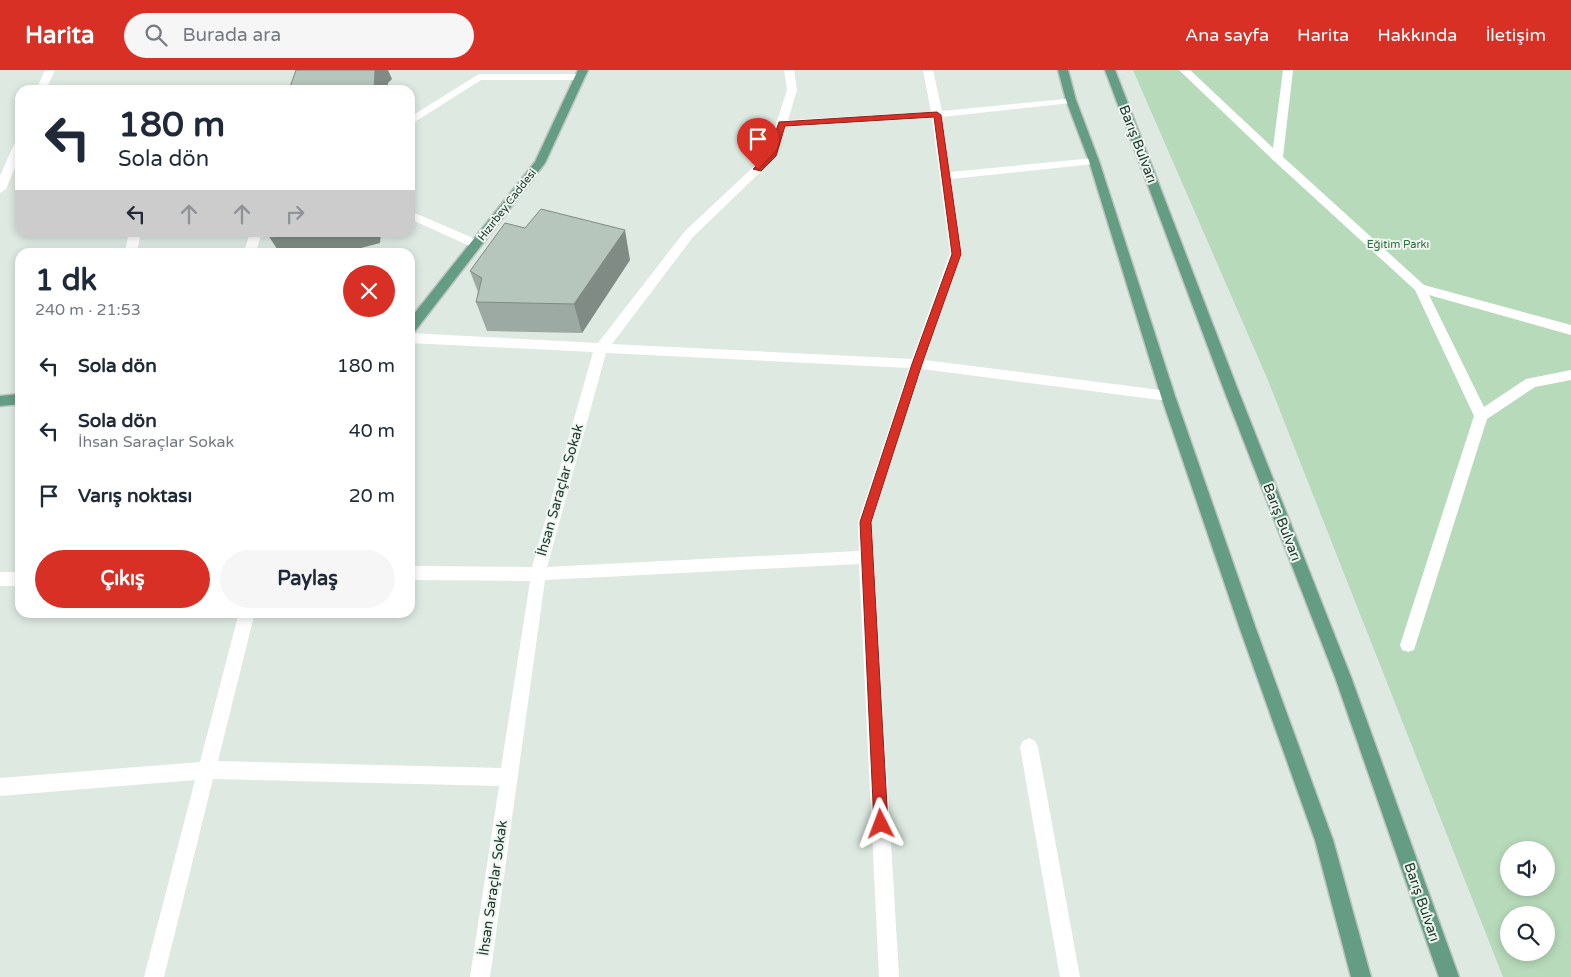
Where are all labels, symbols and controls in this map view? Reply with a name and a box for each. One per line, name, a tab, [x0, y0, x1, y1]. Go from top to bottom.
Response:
search box	[124, 13, 474, 58]
text: Harita	[25, 21, 94, 50]
icon: search	[142, 21, 170, 49]
text: Burada ara	[182, 24, 281, 46]
text: Ana sayfa	[1185, 24, 1269, 46]
text: Harita	[1297, 24, 1349, 46]
text: Hakkında	[1377, 24, 1457, 46]
text: İletişim	[1485, 24, 1546, 46]
street label: Barış Bulvarı	[1115, 102, 1161, 186]
text: 180 m	[118, 104, 225, 146]
icon: left	[35, 105, 100, 170]
pin	[737, 118, 779, 169]
icon: arrive	[744, 125, 772, 153]
text: Sola dön	[118, 146, 209, 172]
street label: Hızırbey Caddesi	[475, 167, 539, 243]
icon: left	[122, 200, 150, 228]
icon: ahead	[175, 200, 203, 228]
icon: ahead	[228, 200, 256, 228]
icon: right	[281, 200, 309, 228]
park label: Eğitim Parkı	[1367, 238, 1429, 251]
text: 1 dk	[35, 262, 97, 299]
button: close	[343, 265, 395, 317]
text: 240 m · 21:53	[35, 300, 141, 320]
icon: left	[35, 352, 63, 380]
text: Sola dön	[78, 355, 157, 377]
text: 180 m	[337, 355, 395, 377]
text: Sola dön	[78, 410, 157, 432]
icon: left	[35, 417, 63, 445]
text: 40 m	[349, 420, 395, 442]
street label: İhsan Saraçlar Sokak	[533, 422, 587, 558]
text: İhsan Saraçlar Sokak	[78, 432, 234, 452]
street label: Barış Bulvarı	[1259, 480, 1305, 564]
icon: arrive	[35, 482, 63, 510]
text: Varış noktası	[78, 485, 192, 507]
text: 20 m	[349, 485, 395, 507]
button: Çıkış	[35, 550, 210, 608]
button: Paylaş	[220, 550, 395, 608]
position arrow	[854, 797, 906, 849]
street label: İhsan Saraçlar Sokak	[475, 819, 511, 957]
map controls	[1500, 841, 1555, 961]
button: sound	[1500, 841, 1555, 896]
street label: Barış Bulvarı	[1401, 860, 1443, 944]
button: search	[1500, 906, 1555, 961]

